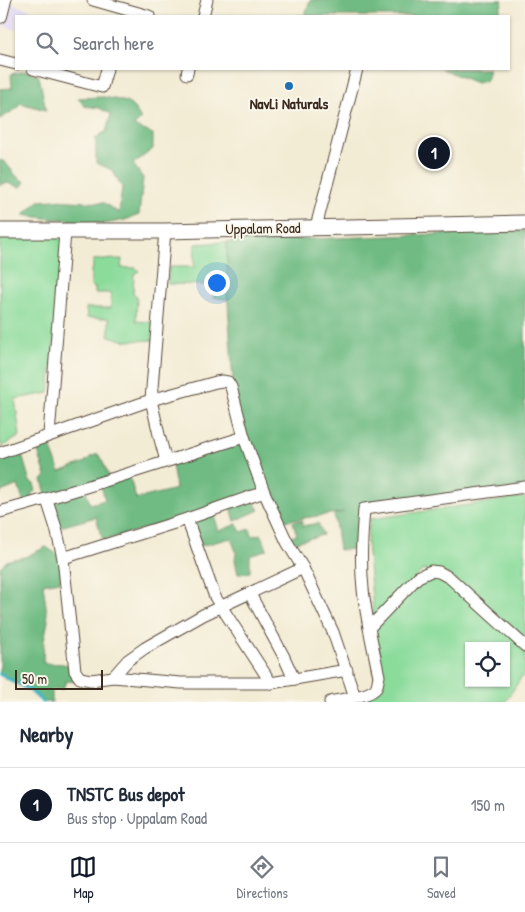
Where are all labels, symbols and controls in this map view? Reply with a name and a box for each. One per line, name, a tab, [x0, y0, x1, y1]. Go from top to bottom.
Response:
search box	[15, 15, 510, 70]
icon: search	[33, 29, 61, 57]
text: Search here	[73, 30, 154, 56]
marker: NavLi Naturals	[283, 80, 295, 92]
place label: NavLi Naturals	[250, 93, 329, 114]
pin: 1	[418, 134, 450, 172]
street label: Uppalam Road	[225, 217, 301, 239]
your location	[204, 270, 230, 296]
map controls	[465, 642, 510, 687]
button: locate	[465, 642, 510, 687]
scale bar	[15, 667, 102, 690]
text: 50 m	[22, 669, 47, 688]
text: Nearby	[20, 720, 73, 749]
text: TNSTC Bus depot	[67, 781, 185, 807]
text: 1	[33, 794, 39, 816]
text: 150 m	[471, 794, 505, 816]
text: Bus stop · Uppalam Road	[67, 807, 207, 829]
tab: Map	[69, 853, 97, 902]
tab: Directions	[236, 853, 288, 902]
tab: Saved	[427, 853, 456, 902]

